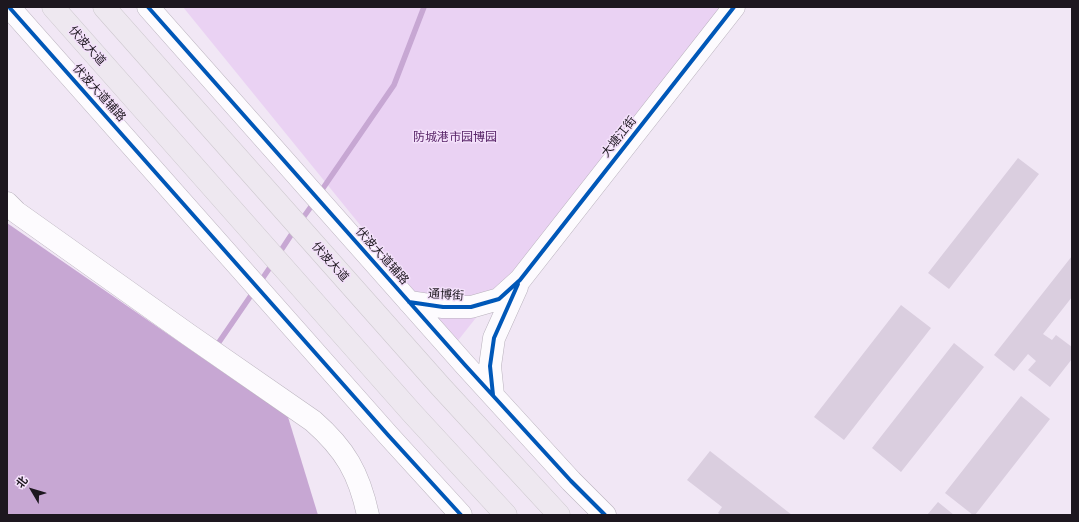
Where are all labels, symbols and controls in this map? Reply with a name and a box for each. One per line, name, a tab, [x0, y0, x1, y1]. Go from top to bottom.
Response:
street label: 伏波大道	[66, 23, 108, 69]
street label: 伏波大道辅路	[70, 61, 128, 125]
street label: 大塘江街	[599, 114, 639, 160]
park label: 防城港市园博园	[413, 130, 497, 144]
street label: 伏波大道辅路	[353, 224, 411, 288]
street label: 伏波大道	[309, 239, 351, 285]
street label: 通博街	[428, 287, 464, 303]
north arrow	[12, 470, 52, 510]
text: 北	[14, 474, 31, 491]

